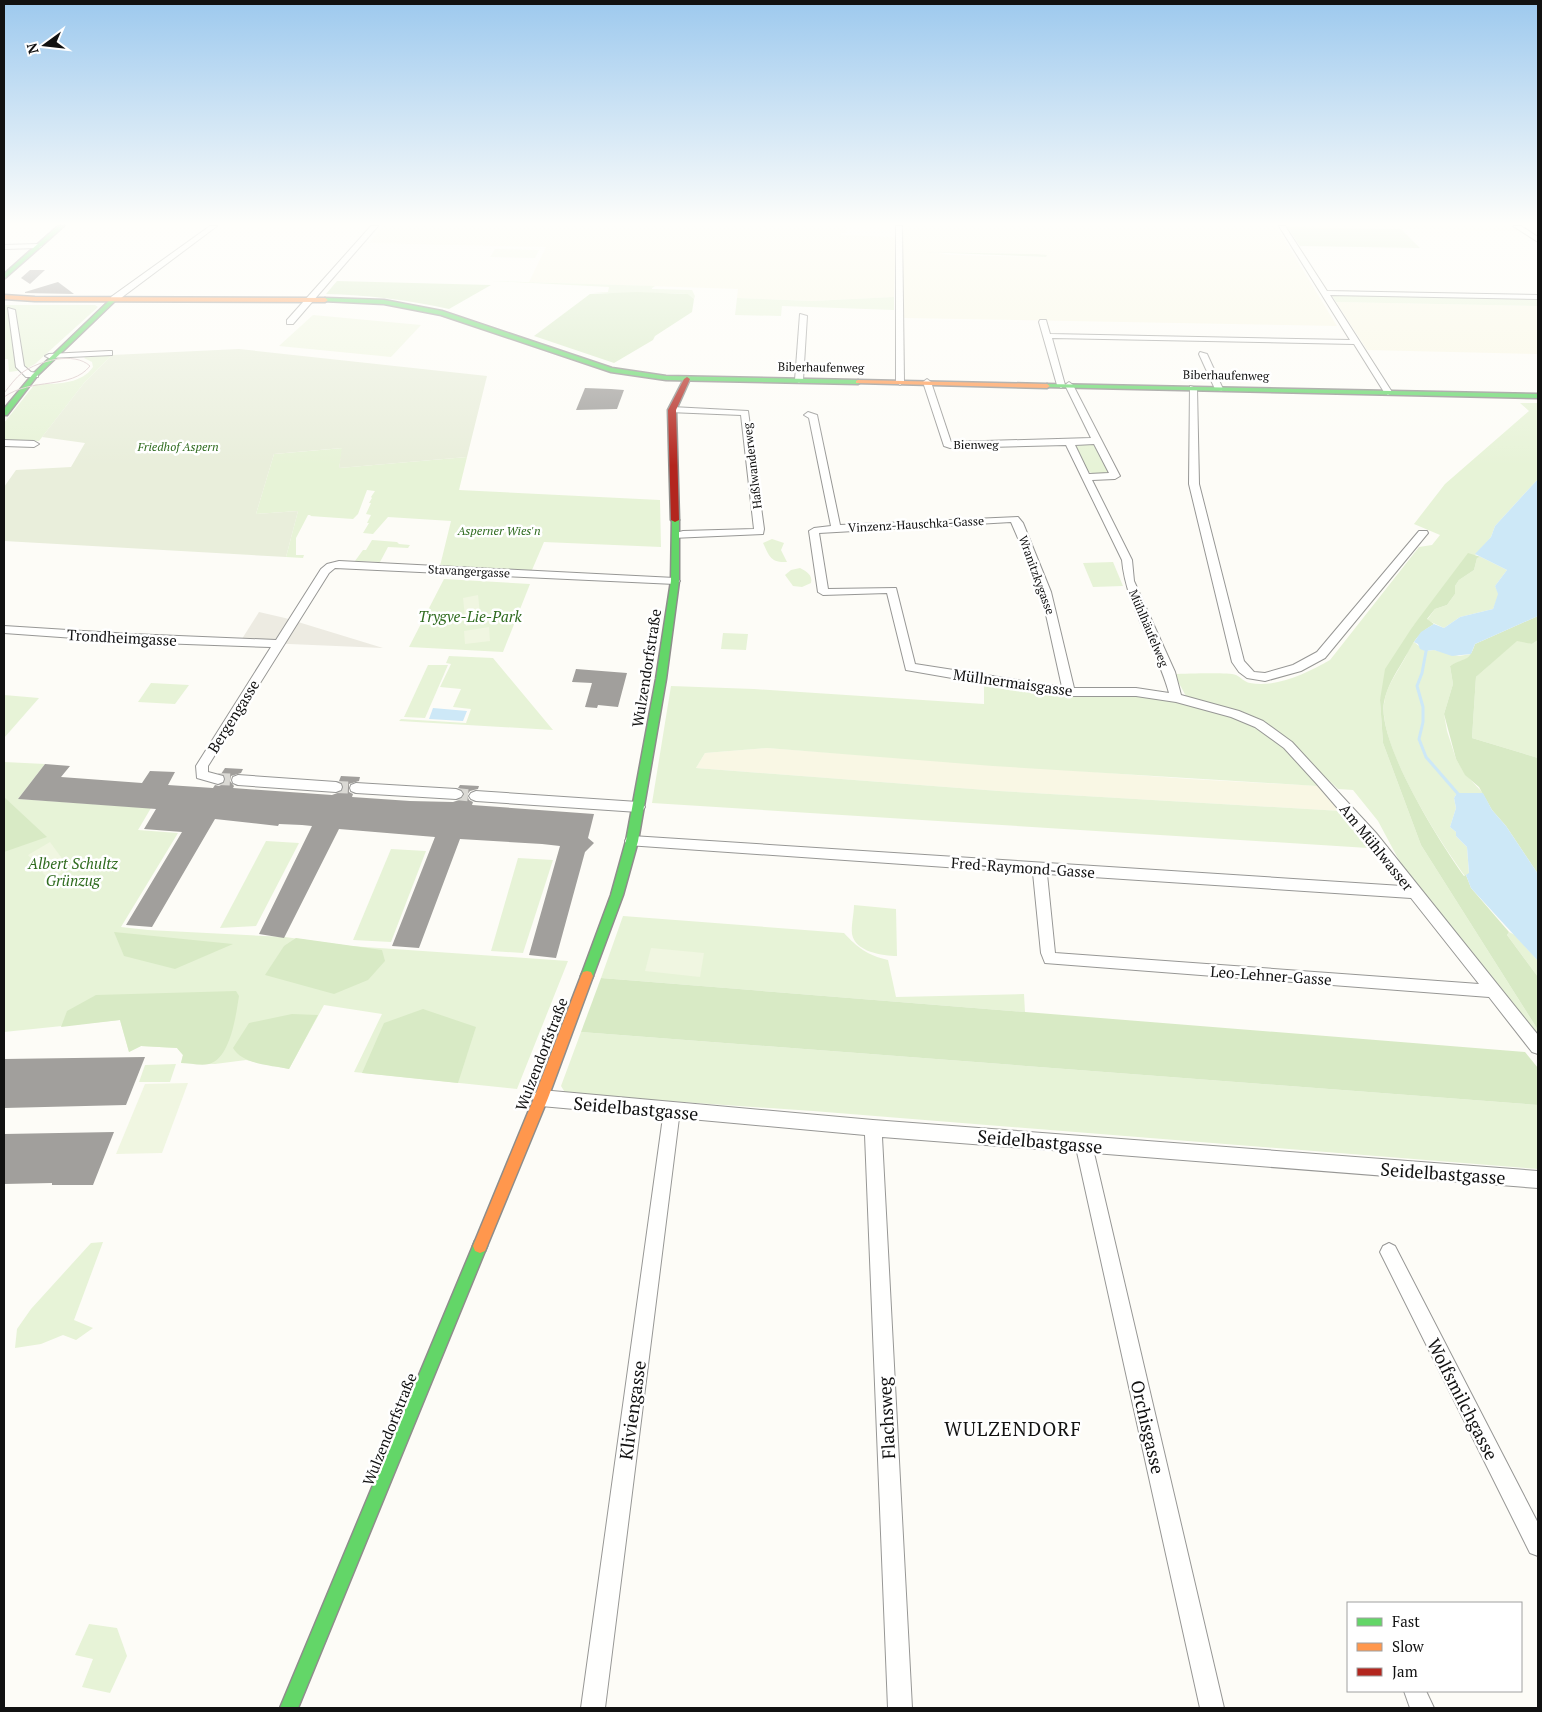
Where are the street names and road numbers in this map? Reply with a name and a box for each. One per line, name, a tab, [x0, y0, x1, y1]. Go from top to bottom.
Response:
street label: Biberhaufenweg	[778, 359, 865, 375]
street label: Biberhaufenweg	[1183, 367, 1270, 383]
street label: Haßlwanderweg	[739, 422, 765, 510]
street label: Bienweg	[953, 437, 999, 452]
street label: Vinzenz-Hauschka-Gasse	[848, 513, 984, 535]
street label: Wranitzkygasse	[1016, 533, 1058, 617]
street label: Stavangergasse	[428, 561, 510, 581]
street label: Mühlhäufelweg	[1126, 587, 1172, 669]
street label: Wulzendorfstraße	[627, 607, 665, 729]
street label: Trondheimgasse	[67, 624, 177, 650]
street label: Müllnermaisgasse	[952, 664, 1074, 700]
street label: Bergengasse	[203, 676, 263, 756]
street label: Am Mühlwasser	[1336, 799, 1418, 895]
street label: Fred-Raymond-Gasse	[950, 852, 1096, 882]
street label: Leo-Lehner-Gasse	[1210, 961, 1332, 989]
street label: Wulzendorfstraße	[510, 995, 572, 1113]
street label: Seidelbastgasse	[573, 1091, 699, 1125]
street label: Seidelbastgasse	[977, 1124, 1103, 1158]
street label: Seidelbastgasse	[1380, 1157, 1506, 1189]
street label: Wolfsmilchgasse	[1422, 1334, 1504, 1464]
street label: Kliviengasse	[613, 1359, 651, 1461]
street label: Wulzendorfstraße	[357, 1370, 421, 1488]
street label: Flachsweg	[872, 1376, 900, 1460]
street label: Orchisgasse	[1126, 1378, 1170, 1476]

